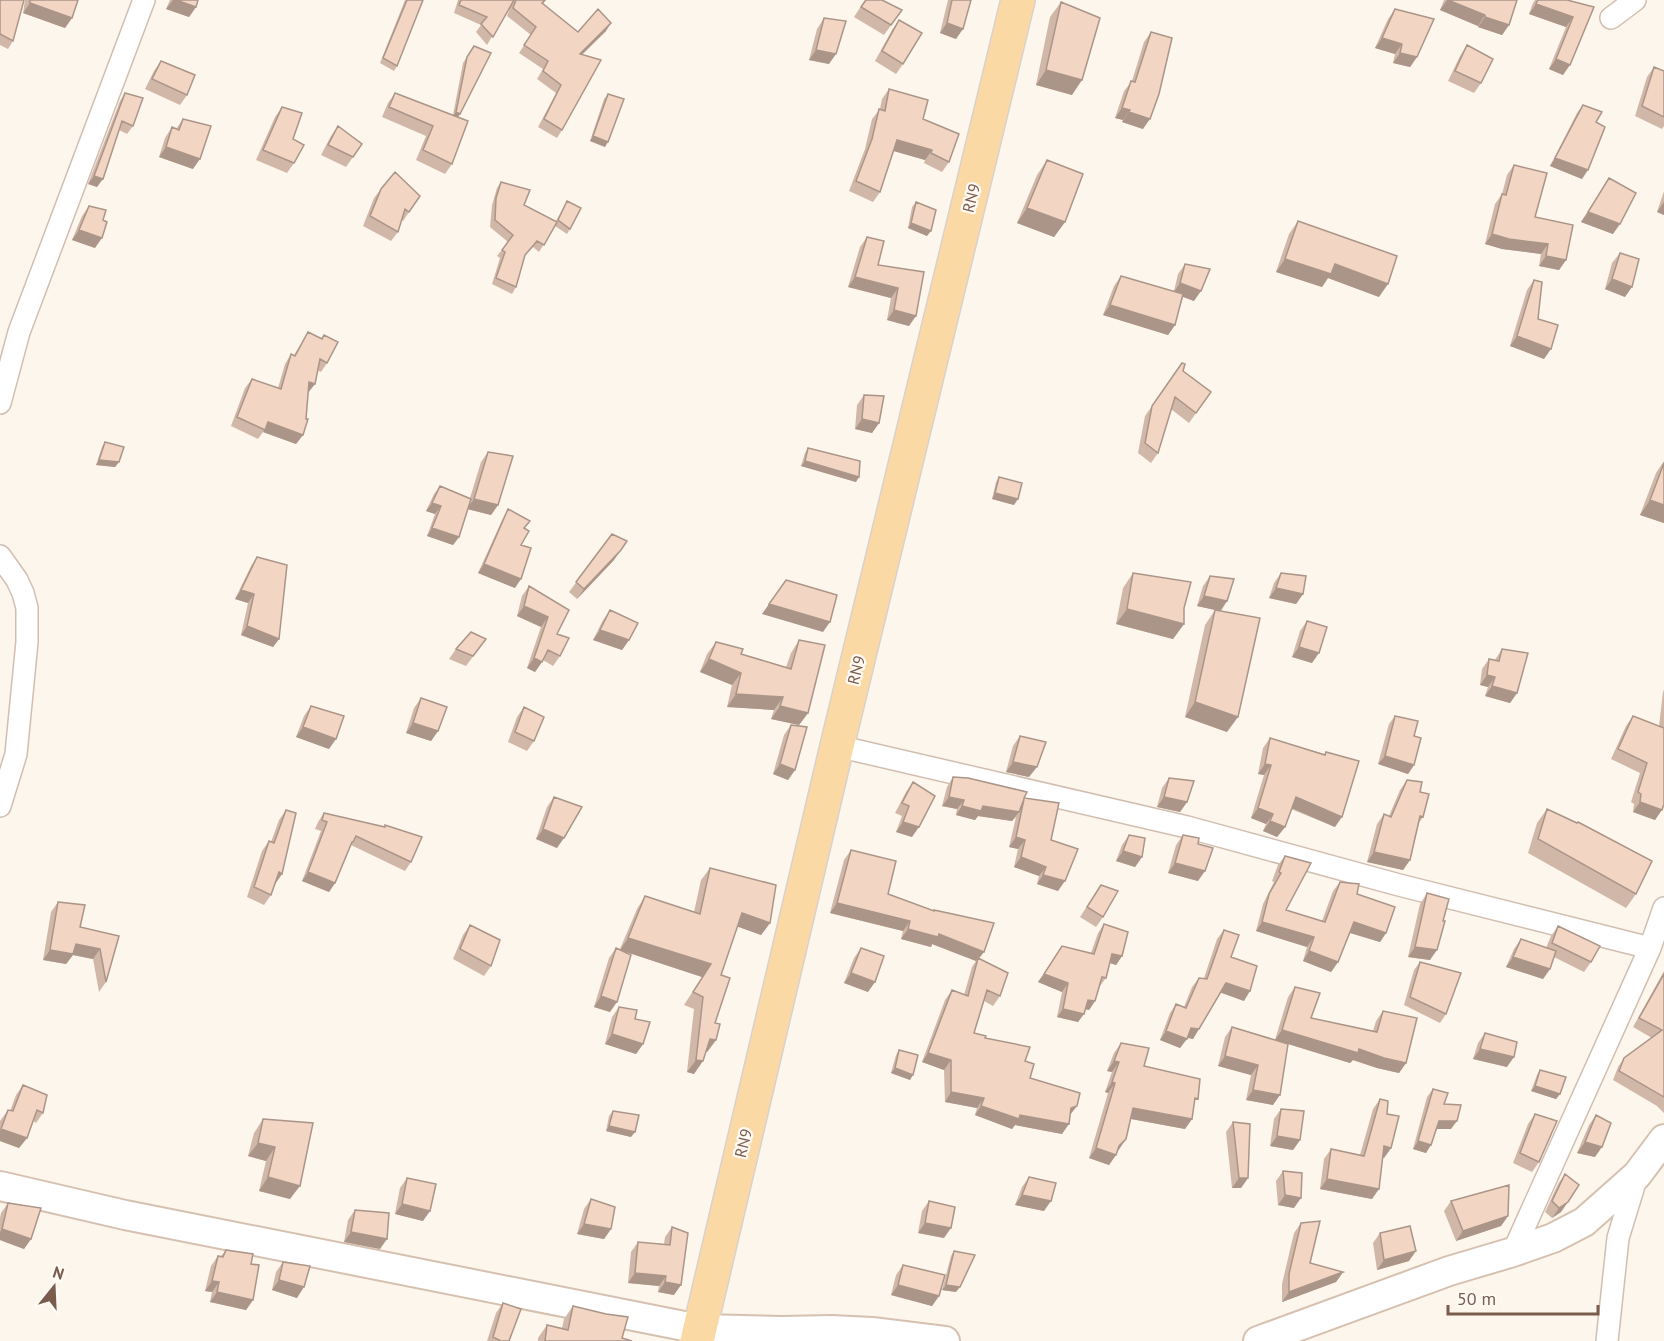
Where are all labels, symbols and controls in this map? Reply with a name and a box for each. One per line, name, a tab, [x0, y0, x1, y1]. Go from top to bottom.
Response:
street label: RN9	[958, 182, 984, 214]
street label: RN9	[843, 654, 869, 686]
street label: RN9	[730, 1127, 756, 1159]
north arrow	[24, 1257, 84, 1317]
text: N	[51, 1262, 67, 1284]
scale bar	[1448, 1278, 1598, 1316]
text: 50 m	[1457, 1287, 1496, 1310]

